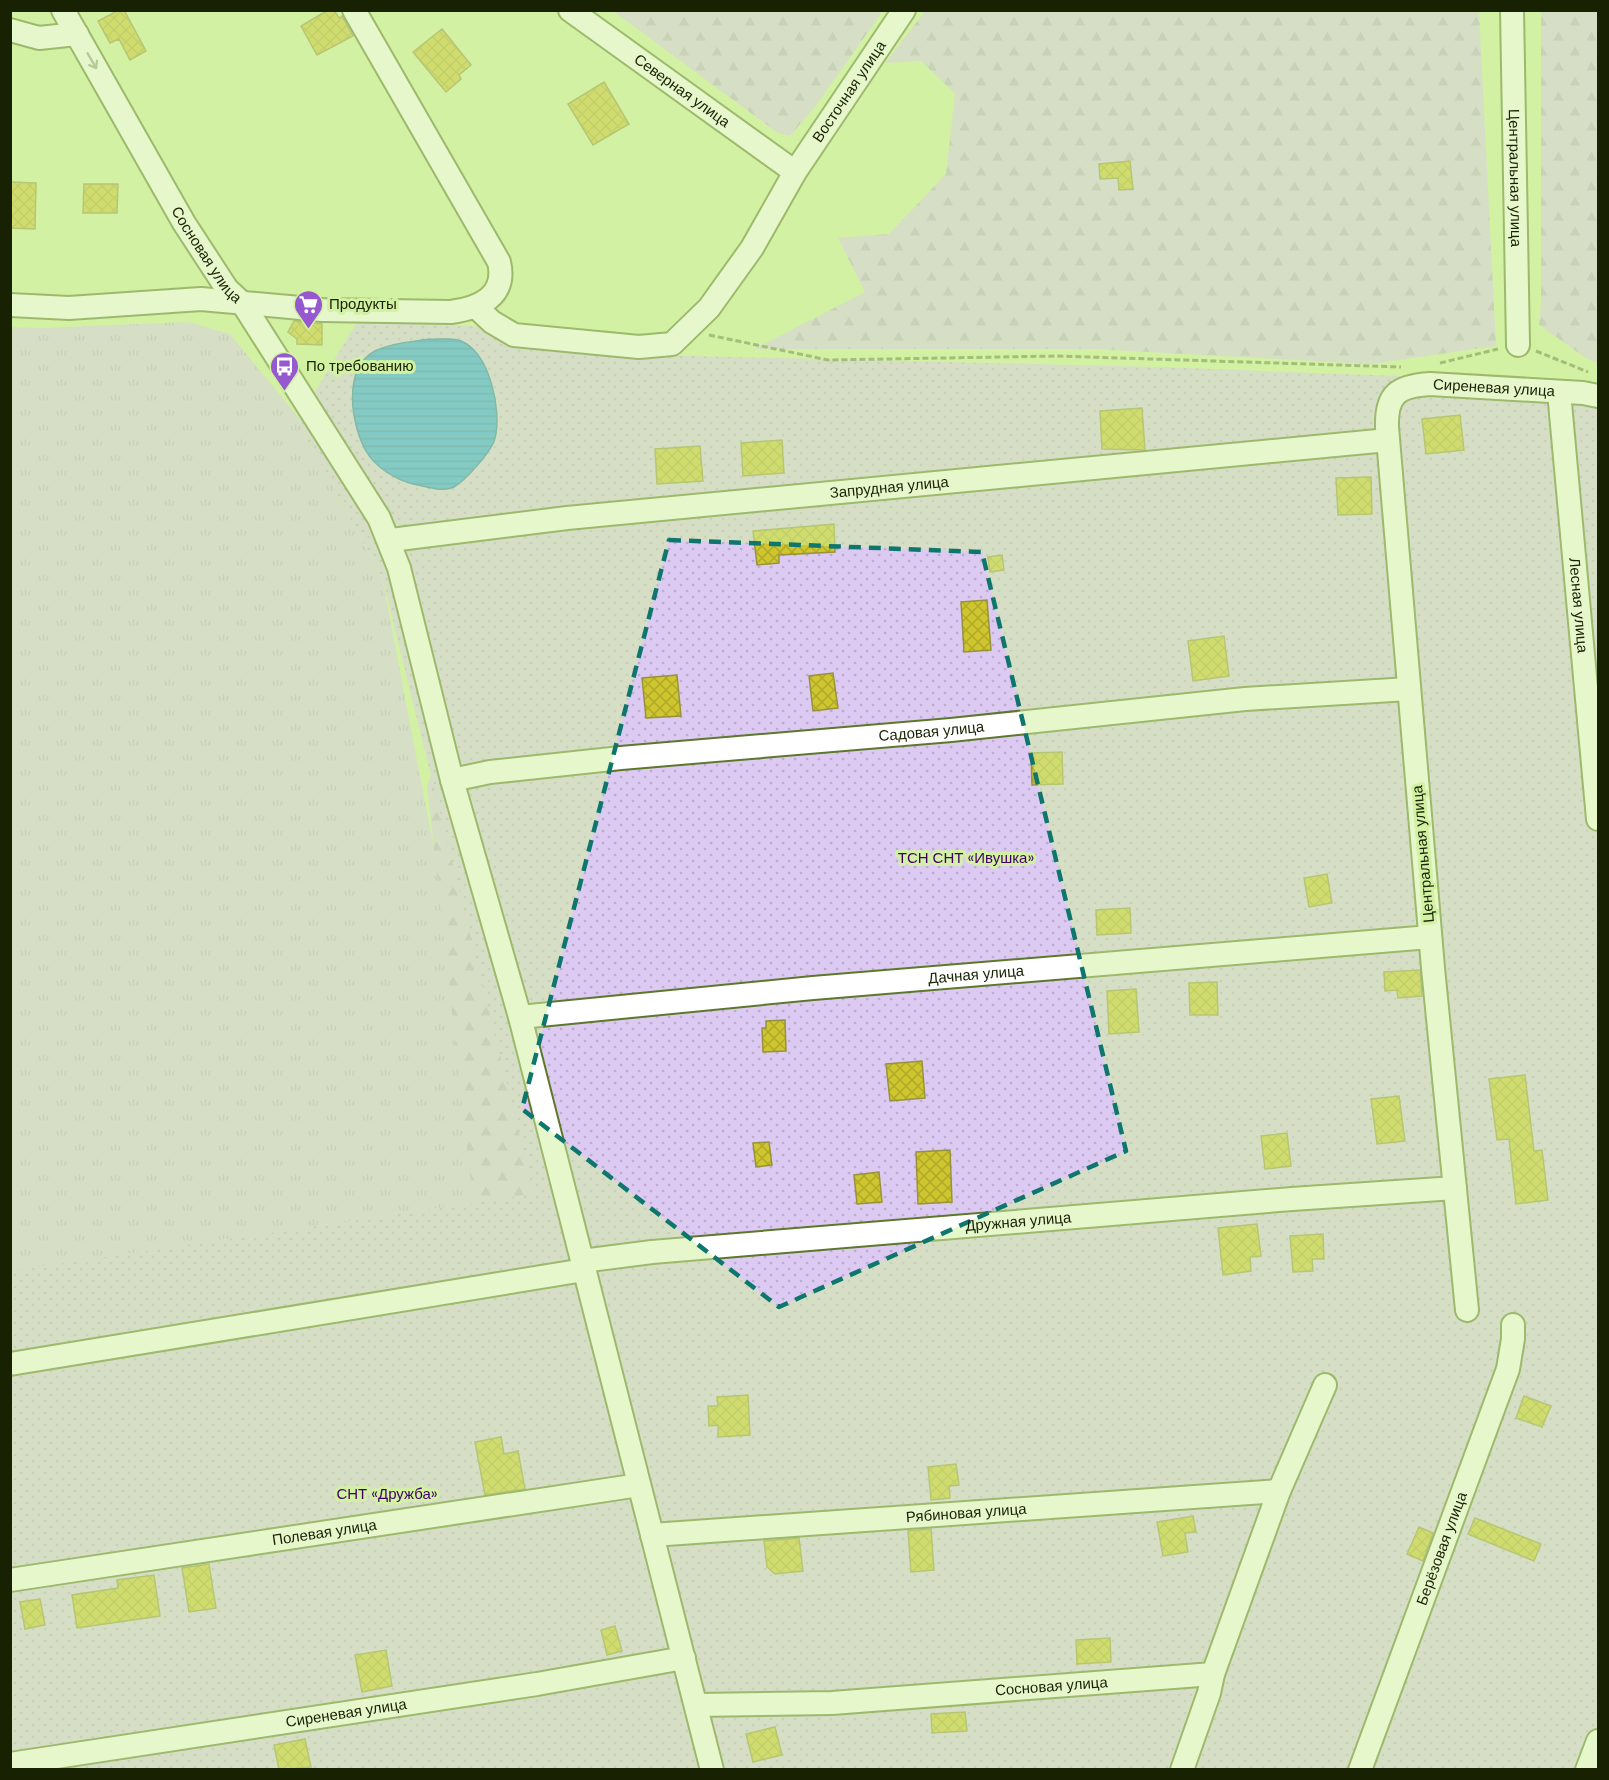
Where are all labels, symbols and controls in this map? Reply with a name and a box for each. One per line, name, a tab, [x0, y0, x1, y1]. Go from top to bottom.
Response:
street label: Восточная улица	[808, 36, 891, 146]
street label: Северная улица	[630, 49, 735, 132]
one-way arrow	[87, 53, 99, 70]
street label: Центральная улица	[1504, 109, 1526, 248]
street label: Сосновая улица	[167, 203, 246, 308]
supermarket icon: Продукты	[292, 288, 324, 330]
place label: Продукты	[329, 294, 397, 314]
bus stop icon: По требованию	[269, 350, 301, 392]
place label: По требованию	[306, 356, 414, 376]
street label: Сиреневая улица	[1432, 374, 1556, 401]
street label: Запрудная улица	[829, 472, 950, 503]
street label: Лесная улица	[1564, 557, 1593, 654]
street label: Садовая улица	[878, 717, 986, 746]
street label: Центральная улица	[1407, 784, 1439, 924]
park label: ТСН СНТ «Ивушка»	[898, 848, 1034, 868]
street label: Дачная улица	[927, 961, 1025, 988]
street label: Дружная улица	[964, 1207, 1073, 1236]
park label: СНТ «Дружба»	[336, 1484, 438, 1504]
street label: Берёзовая улица	[1412, 1488, 1472, 1608]
street label: Рябиновая улица	[905, 1499, 1028, 1527]
street label: Полевая улица	[271, 1515, 379, 1550]
street label: Сосновая улица	[994, 1672, 1109, 1701]
street label: Сиреневая улица	[284, 1694, 409, 1732]

